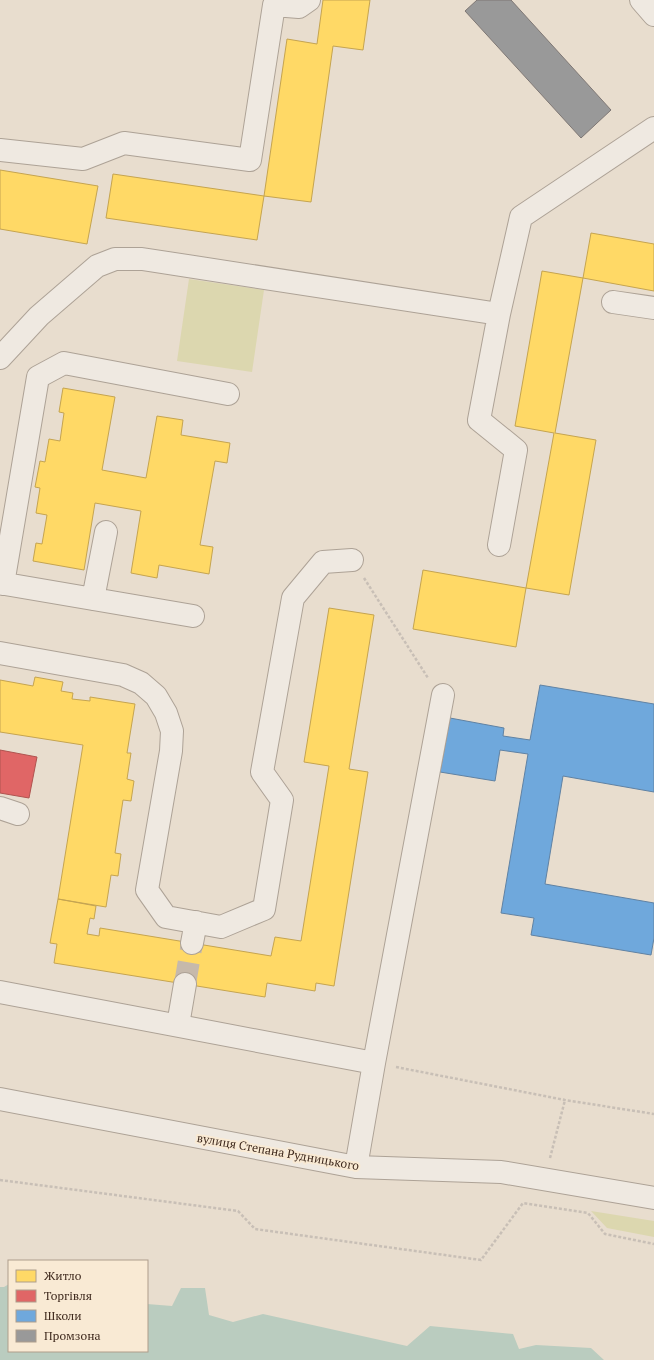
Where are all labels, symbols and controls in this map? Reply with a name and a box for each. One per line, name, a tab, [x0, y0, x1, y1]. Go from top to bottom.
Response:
street label: вулиця Степана Рудницького	[196, 1130, 361, 1173]
legend	[8, 1260, 148, 1352]
text: Житло	[44, 1268, 82, 1283]
text: Торгівля	[44, 1288, 92, 1303]
text: Школи	[44, 1308, 82, 1323]
text: Промзона	[44, 1328, 101, 1343]

